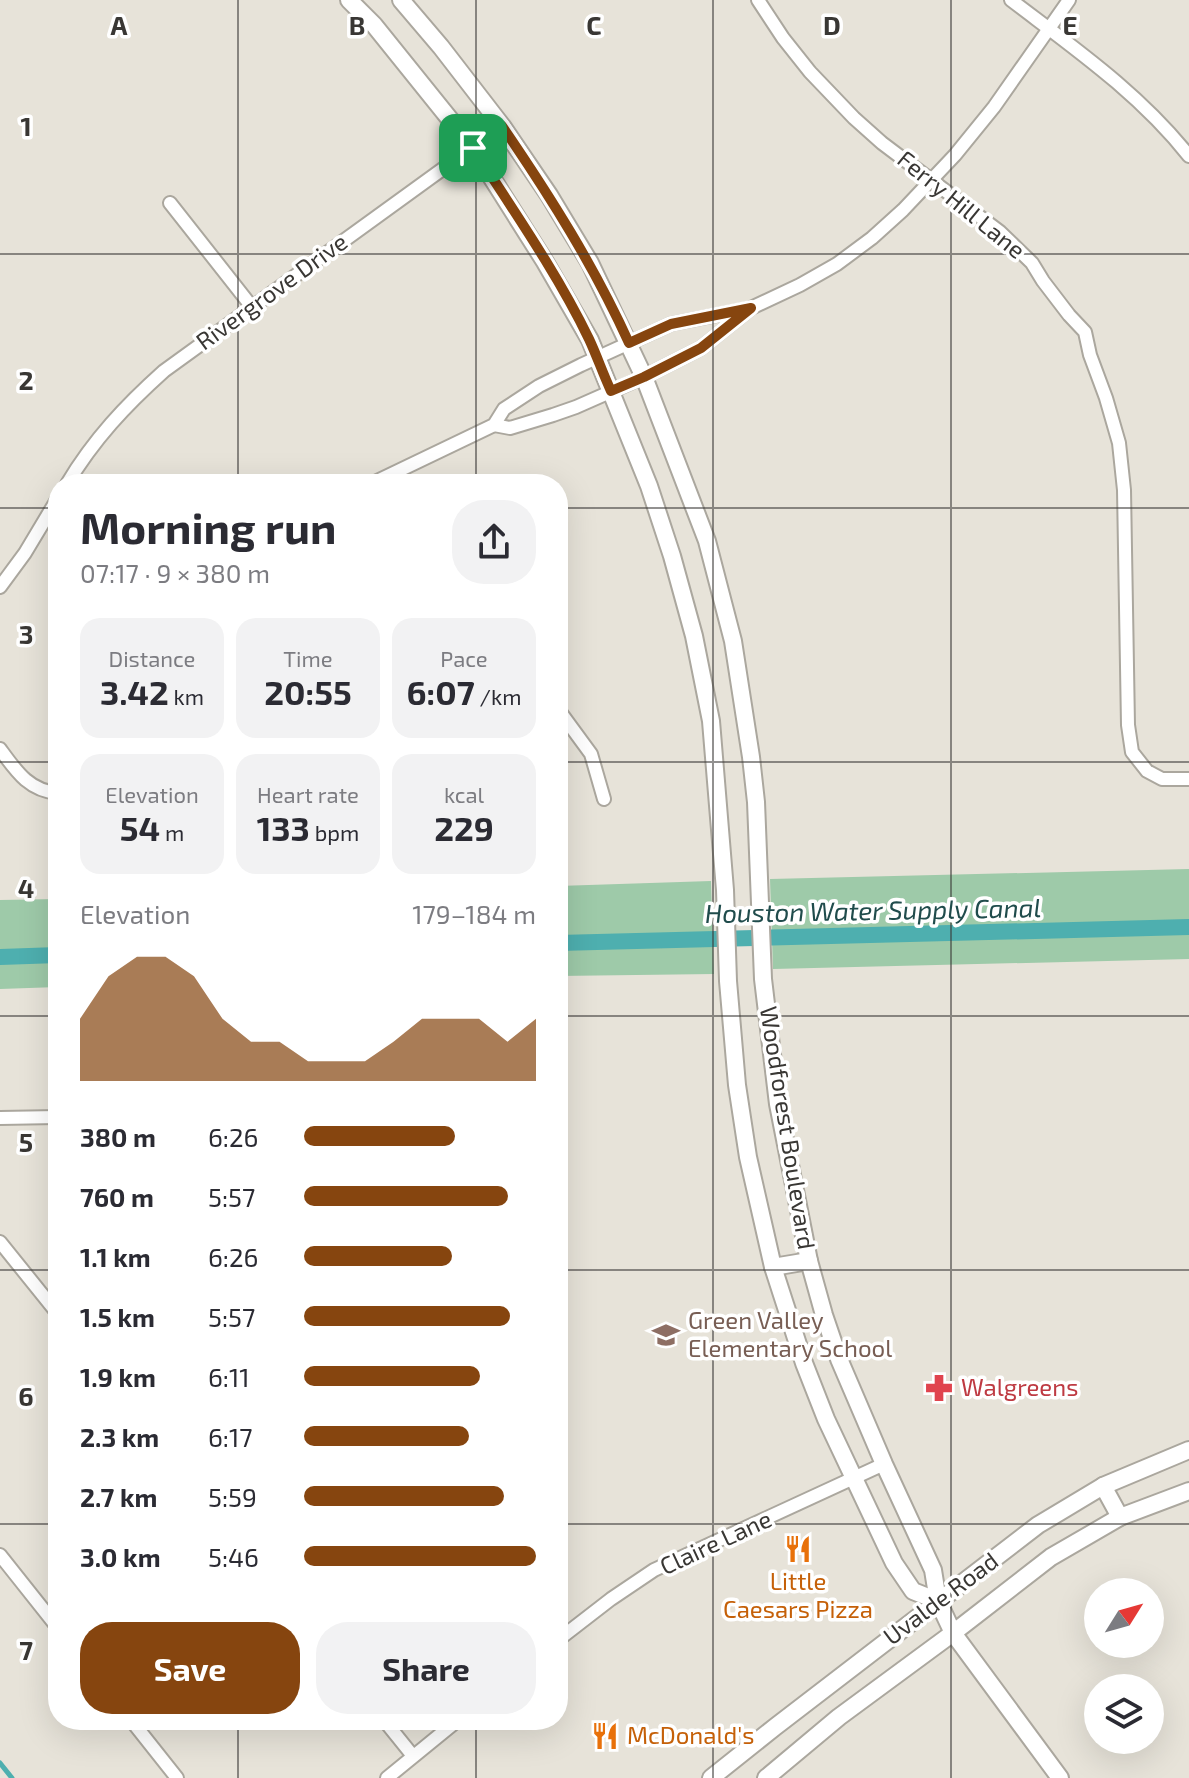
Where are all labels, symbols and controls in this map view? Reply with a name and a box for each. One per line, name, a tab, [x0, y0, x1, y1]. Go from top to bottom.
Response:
text: A	[111, 9, 128, 40]
text: B	[349, 9, 365, 40]
text: C	[586, 9, 602, 40]
text: D	[823, 9, 841, 40]
text: E	[1062, 9, 1078, 40]
text: 1	[20, 110, 32, 141]
pin	[439, 114, 507, 182]
icon: arrive	[451, 126, 495, 170]
street label: Ferry Hill Lane	[892, 144, 1032, 264]
street label: Rivergrove Drive	[190, 226, 352, 355]
text: 2	[18, 364, 34, 395]
text: Morning run	[80, 500, 336, 553]
button: share	[452, 500, 536, 584]
text: 07:17 · 9 × 380 m	[80, 557, 270, 588]
text: 3	[19, 618, 33, 649]
text: Distance	[109, 645, 195, 671]
text: Time	[283, 645, 333, 671]
text: Pace	[440, 645, 488, 671]
text: 3.42	[100, 671, 169, 712]
text: 20:55	[264, 671, 352, 712]
text: 6:07	[407, 671, 475, 712]
text: km	[169, 683, 204, 709]
text: /km	[475, 683, 521, 709]
text: Elevation	[105, 781, 199, 807]
text: Heart rate	[257, 781, 359, 807]
text: kcal	[444, 781, 484, 807]
text: 54	[120, 807, 160, 848]
text: 133	[257, 807, 310, 848]
text: 229	[434, 807, 494, 848]
text: m	[160, 819, 184, 845]
text: bpm	[310, 819, 359, 845]
text: 4	[18, 872, 34, 903]
water label: Houston Water Supply Canal	[705, 891, 1041, 929]
text: Elevation	[80, 898, 190, 929]
text: 179–184 m	[412, 898, 536, 929]
street label: Woodforest Boulevard	[755, 1004, 822, 1251]
text: 380 m	[80, 1121, 156, 1152]
text: 6:26	[208, 1121, 259, 1152]
text: 5	[19, 1126, 33, 1157]
text: 760 m	[80, 1181, 154, 1212]
text: 5:57	[208, 1181, 255, 1212]
text: 1.1 km	[80, 1241, 151, 1272]
text: 6:26	[208, 1241, 259, 1272]
text: 1.5 km	[80, 1301, 155, 1332]
text: 5:57	[208, 1301, 255, 1332]
place label: Green Valley Elementary School	[688, 1305, 892, 1362]
school or university icon: Green Valley Elementary School	[651, 1320, 681, 1350]
text: 1.9 km	[80, 1361, 156, 1392]
text: 6:11	[208, 1361, 250, 1392]
place label: Walgreens	[961, 1372, 1078, 1401]
pharmacy icon: Walgreens	[924, 1373, 954, 1403]
text: 6	[18, 1380, 34, 1411]
text: 2.3 km	[80, 1421, 159, 1452]
text: 6:17	[208, 1421, 253, 1452]
text: 2.7 km	[80, 1481, 157, 1512]
text: 5:59	[208, 1481, 257, 1512]
street label: Claire Lane	[655, 1503, 776, 1580]
restaurant icon: Little Caesars Pizza	[783, 1534, 813, 1564]
text: 3.0 km	[80, 1541, 161, 1572]
text: 5:46	[208, 1541, 259, 1572]
street label: Uvalde Road	[877, 1545, 1003, 1650]
place label: Little Caesars Pizza	[723, 1566, 873, 1623]
north arrow	[1084, 1578, 1164, 1658]
map controls	[1084, 1578, 1164, 1754]
button: Save	[80, 1622, 300, 1714]
button: Share	[316, 1622, 536, 1714]
text: 7	[19, 1634, 33, 1665]
button: layers	[1084, 1674, 1164, 1754]
place label: McDonald's	[627, 1720, 755, 1749]
restaurant icon: McDonald's	[590, 1721, 620, 1751]

